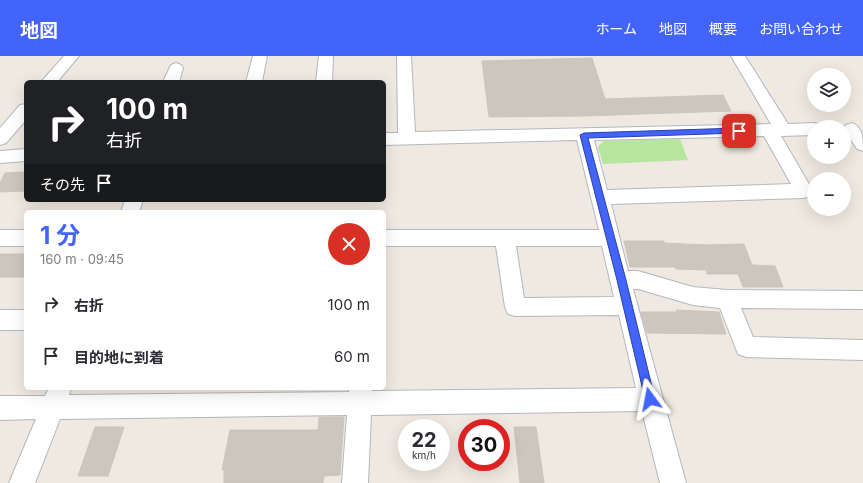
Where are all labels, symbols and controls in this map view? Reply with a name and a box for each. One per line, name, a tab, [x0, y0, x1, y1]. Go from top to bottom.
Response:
text: 地図	[20, 19, 58, 42]
text: ホーム	[595, 20, 637, 37]
text: 地図	[659, 20, 687, 37]
text: 概要	[709, 20, 737, 37]
text: お問い合わせ	[759, 20, 843, 37]
map controls	[807, 68, 851, 216]
button: layers	[807, 68, 851, 112]
text: 100 m	[106, 92, 188, 126]
icon: right	[40, 96, 92, 148]
pin	[722, 114, 756, 148]
icon: arrive	[728, 120, 750, 142]
button: +	[807, 120, 851, 164]
text: 右折	[106, 130, 142, 151]
icon: arrive	[93, 172, 115, 194]
button: −	[807, 172, 851, 216]
text: その先	[40, 175, 85, 194]
text: 1 分	[40, 221, 80, 250]
button: close	[328, 223, 370, 265]
text: 160 m · 09:45	[40, 251, 124, 267]
icon: right	[40, 293, 62, 315]
text: 100 m	[328, 295, 370, 314]
text: 右折	[74, 296, 104, 315]
icon: arrive	[40, 345, 62, 367]
text: 60 m	[334, 347, 370, 366]
text: 目的地に到着	[74, 348, 164, 367]
position arrow	[629, 378, 671, 420]
speed limit sign: 30	[458, 419, 510, 471]
text: 22	[411, 428, 437, 452]
text: km/h	[412, 449, 436, 461]

